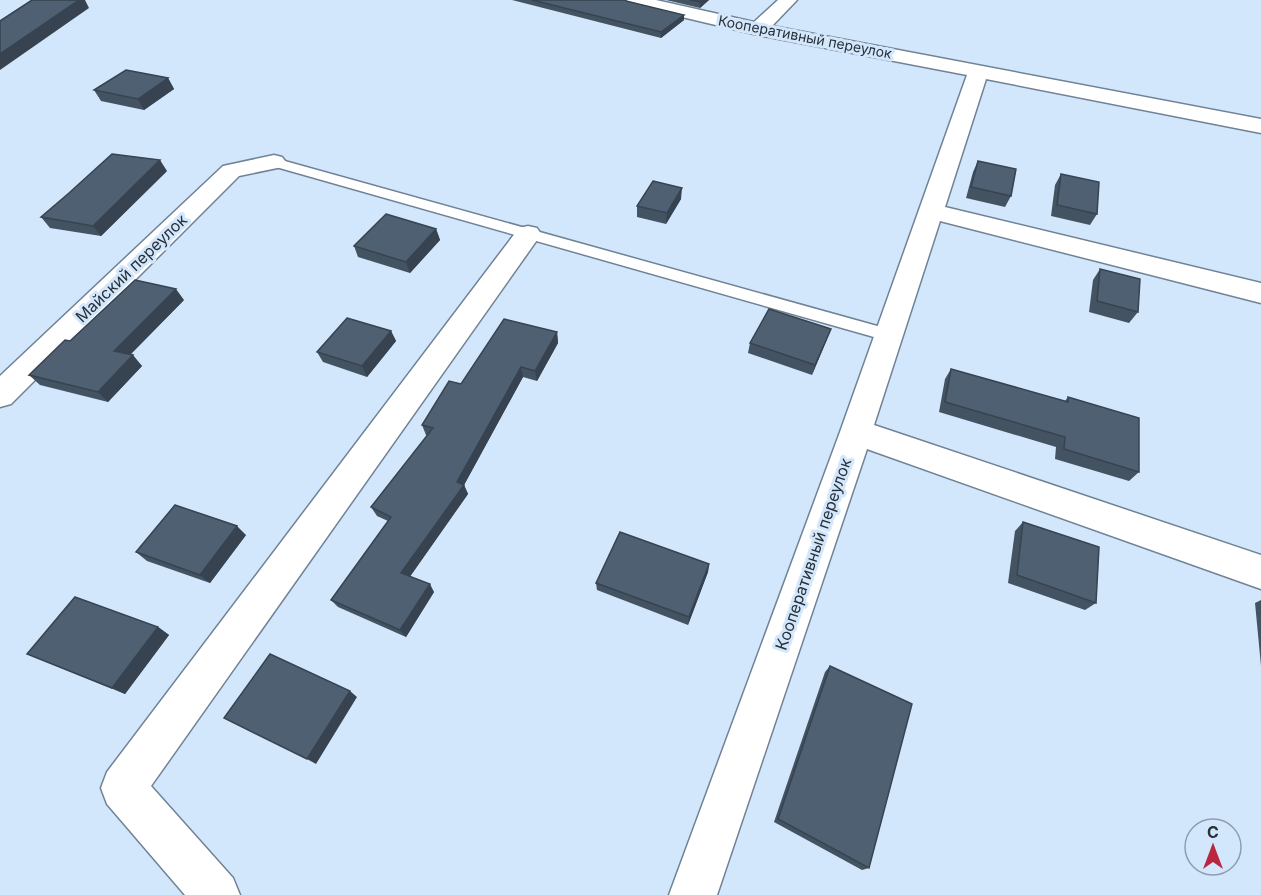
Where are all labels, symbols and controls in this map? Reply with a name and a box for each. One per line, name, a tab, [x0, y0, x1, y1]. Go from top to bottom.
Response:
street label: Кооперативный переулок	[717, 11, 894, 62]
street label: Майский переулок	[71, 209, 191, 326]
street label: Кооперативный переулок	[771, 455, 855, 653]
north arrow	[1183, 817, 1243, 877]
text: С	[1207, 822, 1219, 842]

